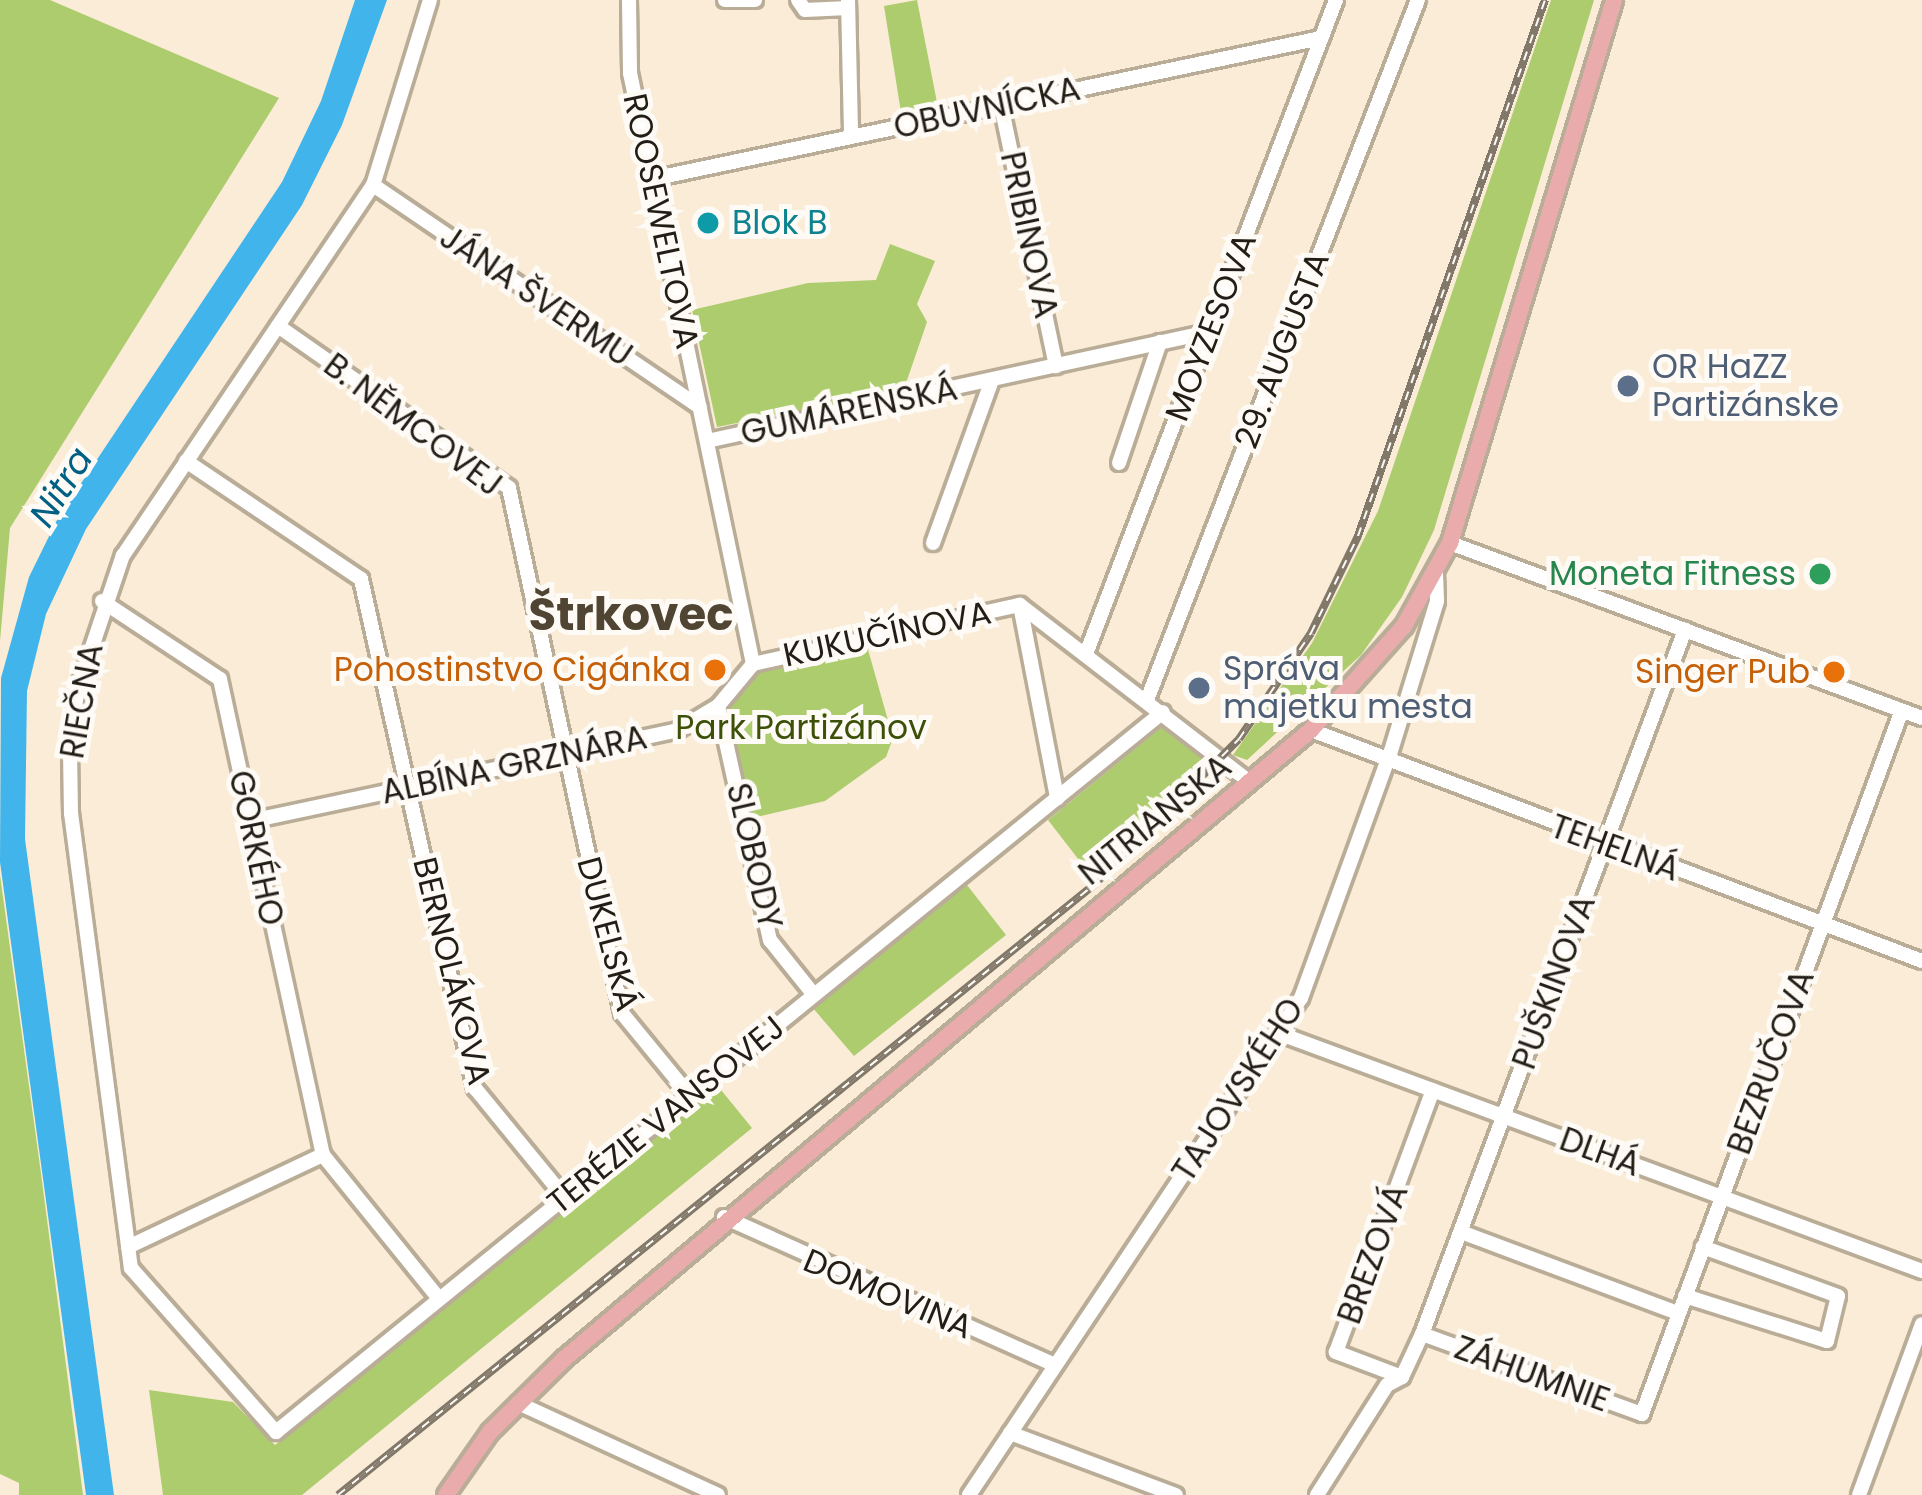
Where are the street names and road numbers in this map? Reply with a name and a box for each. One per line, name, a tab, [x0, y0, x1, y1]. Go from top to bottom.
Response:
street label: OBUVNÍCKA	[890, 69, 1084, 147]
street label: ROOSEWELTOVA	[615, 90, 707, 352]
street label: PRIBINOVA	[992, 148, 1066, 322]
street label: JÁNA ŠVERMU	[432, 217, 640, 375]
street label: MOYZESOVA	[1157, 227, 1265, 427]
street label: 29. AUGUSTA	[1226, 246, 1338, 454]
street label: B. NĚMCOVEJ	[316, 345, 510, 505]
street label: GUMÁRENSKÁ	[737, 369, 961, 453]
street label: KUKUČÍNOVA	[780, 593, 994, 675]
street label: RIEČNA	[52, 640, 112, 762]
street label: ALBÍNA GRZNÁRA	[378, 718, 650, 812]
street label: NITRIANSKA	[1071, 747, 1239, 893]
street label: GORKÉHO	[220, 767, 292, 929]
street label: SLOBODY	[718, 779, 790, 933]
street label: TEHELNÁ	[1545, 806, 1685, 890]
street label: BERNOLÁKOVA	[405, 853, 499, 1089]
street label: DUKELSKÁ	[568, 853, 648, 1015]
street label: PUŠKINOVA	[1504, 890, 1604, 1074]
street label: BEZRUČOVA	[1719, 964, 1823, 1160]
street label: TAJOVSKÉHO	[1164, 991, 1312, 1189]
street label: TERÉZIE VANSOVEJ	[540, 1007, 792, 1223]
street label: DLHÁ	[1554, 1119, 1646, 1185]
street label: BREZOVÁ	[1330, 1179, 1416, 1329]
street label: DOMOVINA	[798, 1241, 978, 1347]
street label: ZÁHUMNIE	[1449, 1328, 1615, 1420]

